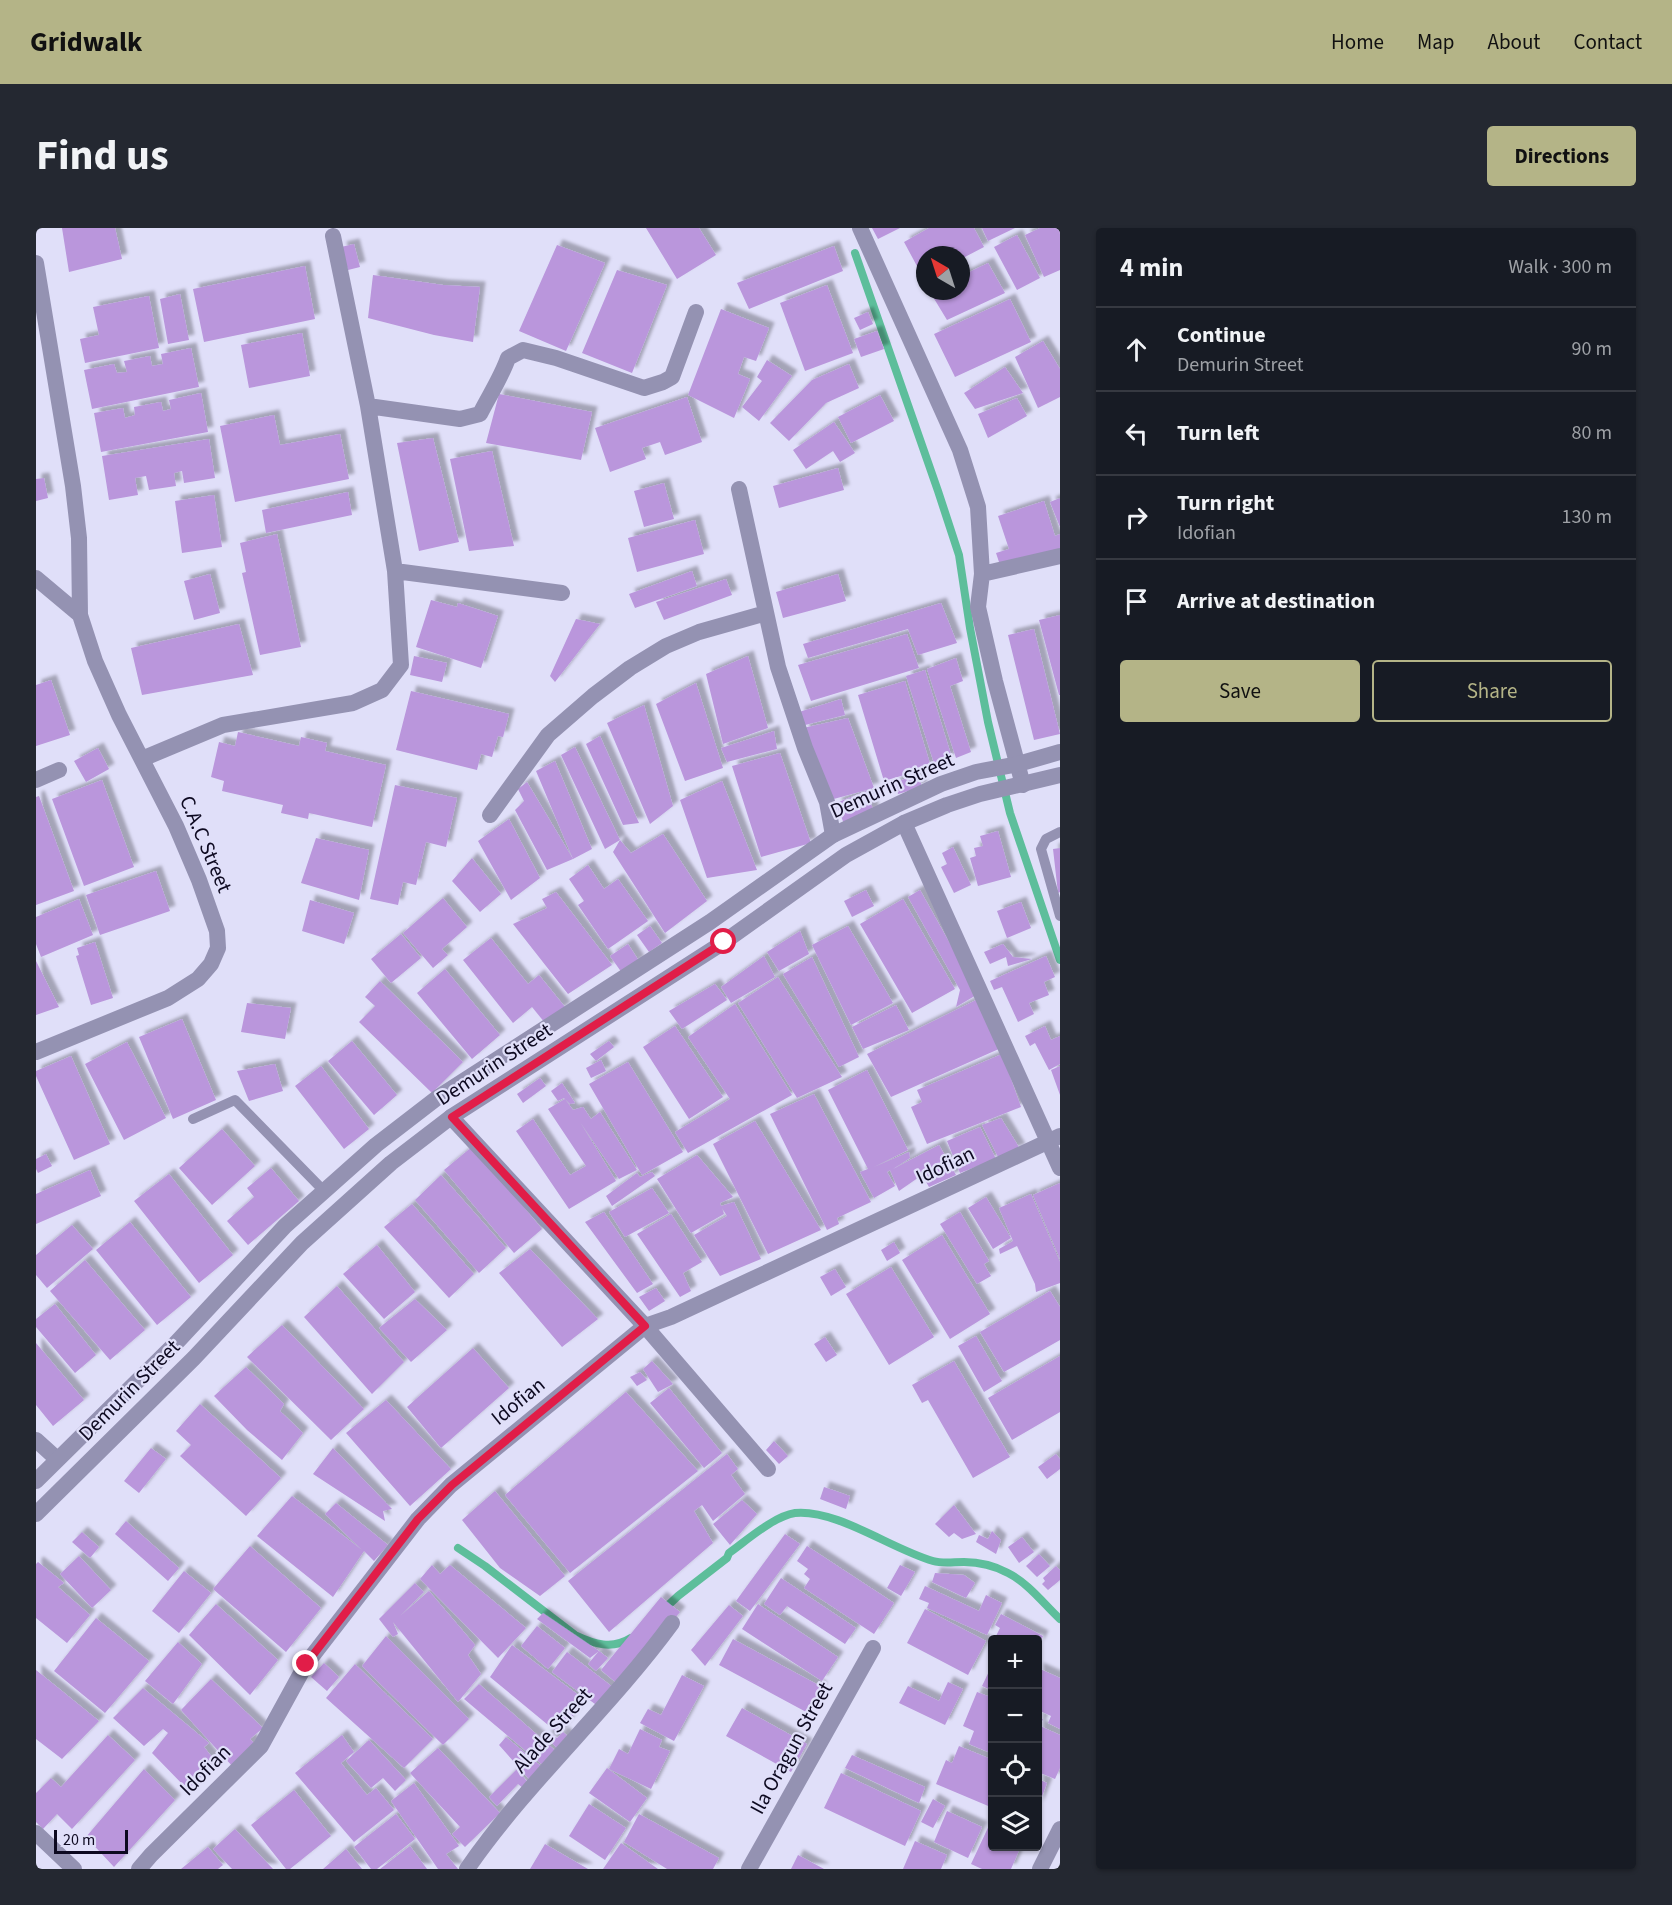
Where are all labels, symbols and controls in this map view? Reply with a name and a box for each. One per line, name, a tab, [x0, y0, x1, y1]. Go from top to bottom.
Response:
text: Gridwalk	[30, 22, 142, 62]
text: Home	[1331, 27, 1384, 57]
text: Map	[1417, 27, 1455, 57]
text: About	[1488, 27, 1540, 57]
text: Contact	[1573, 27, 1642, 57]
text: Find us	[36, 126, 169, 186]
button: Directions	[1487, 126, 1636, 186]
north arrow	[916, 246, 970, 300]
text: 4 min	[1120, 249, 1183, 286]
text: Walk · 300 m	[1508, 253, 1612, 281]
text: Continue	[1177, 319, 1266, 351]
icon: ahead	[1120, 333, 1153, 366]
text: 90 m	[1572, 335, 1612, 363]
text: Demurin Street	[1177, 351, 1304, 379]
icon: left	[1120, 417, 1153, 450]
text: Turn left	[1177, 417, 1259, 449]
text: 80 m	[1572, 419, 1612, 447]
text: Turn right	[1177, 487, 1274, 519]
icon: right	[1120, 501, 1153, 534]
text: 130 m	[1562, 503, 1612, 531]
text: Idofian	[1177, 519, 1236, 547]
icon: arrive	[1120, 585, 1153, 618]
text: Arrive at destination	[1177, 585, 1375, 617]
button: Save	[1120, 660, 1360, 722]
button: Share	[1372, 660, 1612, 722]
street label: Demurin Street	[825, 744, 959, 826]
street label: C.A.C Street	[172, 791, 240, 897]
route start	[710, 928, 736, 954]
street label: Demurin Street	[430, 1015, 558, 1113]
street label: Idofian	[911, 1138, 979, 1192]
street label: Demurin Street	[71, 1332, 187, 1448]
street label: Idofian	[485, 1370, 551, 1432]
map controls	[988, 1635, 1042, 1851]
button: +	[988, 1635, 1042, 1689]
route end	[292, 1650, 318, 1676]
street label: Ila Oragun Street	[742, 1676, 840, 1820]
street label: Alade Street	[505, 1680, 599, 1780]
button: −	[988, 1689, 1042, 1743]
street label: Idofian	[173, 1738, 237, 1802]
button: locate	[988, 1743, 1042, 1797]
button: layers	[988, 1797, 1042, 1851]
scale bar	[54, 1827, 128, 1854]
text: 20 m	[63, 1829, 95, 1851]

